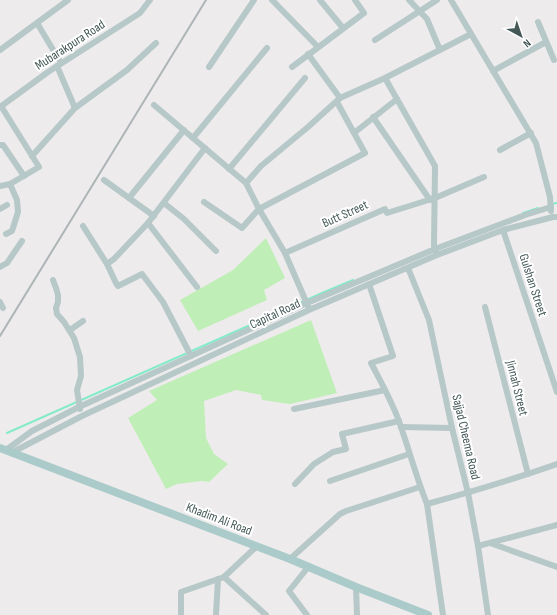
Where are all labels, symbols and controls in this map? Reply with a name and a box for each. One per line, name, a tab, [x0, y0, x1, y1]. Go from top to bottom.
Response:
street label: Mubarakpura Road	[32, 16, 108, 74]
north arrow	[501, 16, 541, 56]
text: N	[521, 36, 534, 50]
street label: Butt Street	[320, 197, 370, 231]
street label: Gulshan Street	[515, 252, 551, 318]
street label: Capital Road	[247, 295, 303, 333]
street label: Jinnah Street	[502, 358, 532, 417]
street label: Sajjad Cheema Road	[448, 393, 484, 481]
street label: Khadim Ali Road	[184, 499, 254, 539]

